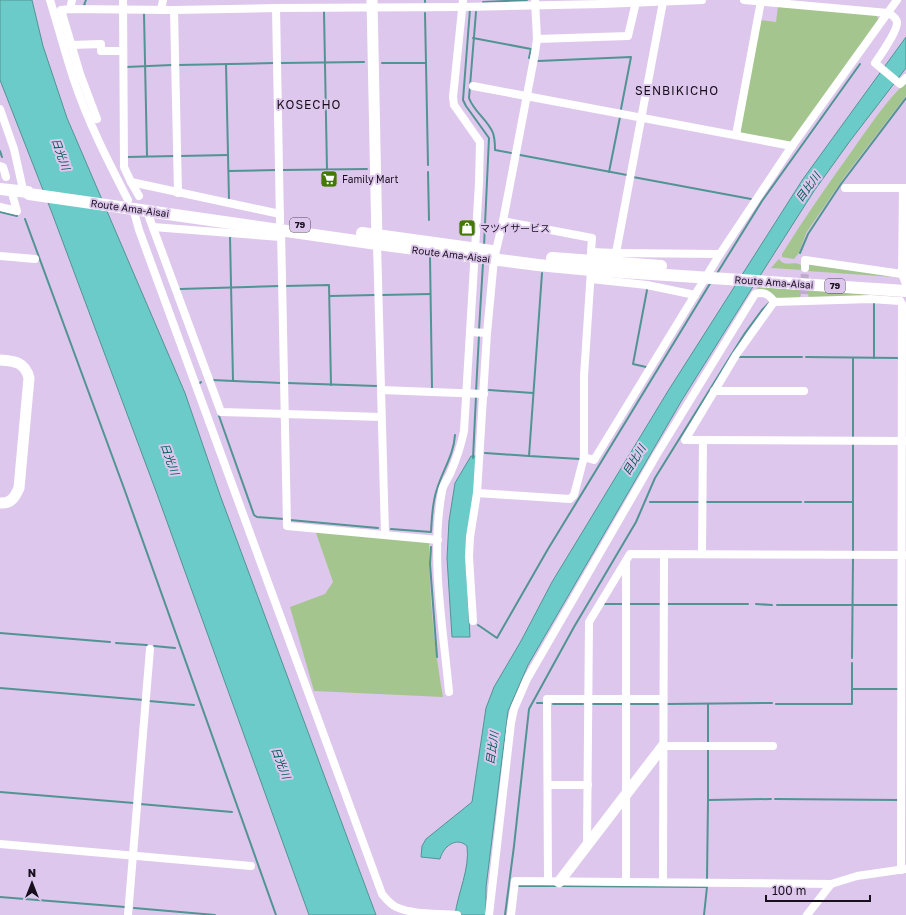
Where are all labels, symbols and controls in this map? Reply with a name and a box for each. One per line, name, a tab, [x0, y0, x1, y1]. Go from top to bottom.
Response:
district label: SENBIKICHO	[635, 83, 719, 98]
district label: KOSECHO	[276, 97, 342, 112]
water label: 日光川	[50, 136, 74, 172]
supermarket icon: Family Mart	[319, 169, 339, 189]
water label: 目比川	[793, 169, 823, 204]
place label: Family Mart	[342, 173, 398, 185]
street label: Route Ama-Aisai	[90, 197, 170, 219]
road number: 79	[290, 218, 310, 232]
shop icon: マツイサービス	[457, 218, 477, 238]
place label: マツイサービス	[480, 222, 550, 234]
street label: Route Ama-Aisai	[411, 243, 491, 265]
street label: Route Ama-Aisai	[734, 273, 814, 291]
road number: 79	[825, 279, 845, 293]
water label: 日光川	[159, 441, 183, 477]
water label: 目比川	[619, 441, 648, 477]
water label: 目比川	[483, 730, 500, 765]
water label: 日光川	[269, 745, 294, 781]
north arrow	[12, 863, 52, 903]
text: N	[28, 866, 36, 879]
scale bar	[766, 877, 870, 903]
text: 100 m	[772, 883, 806, 898]

